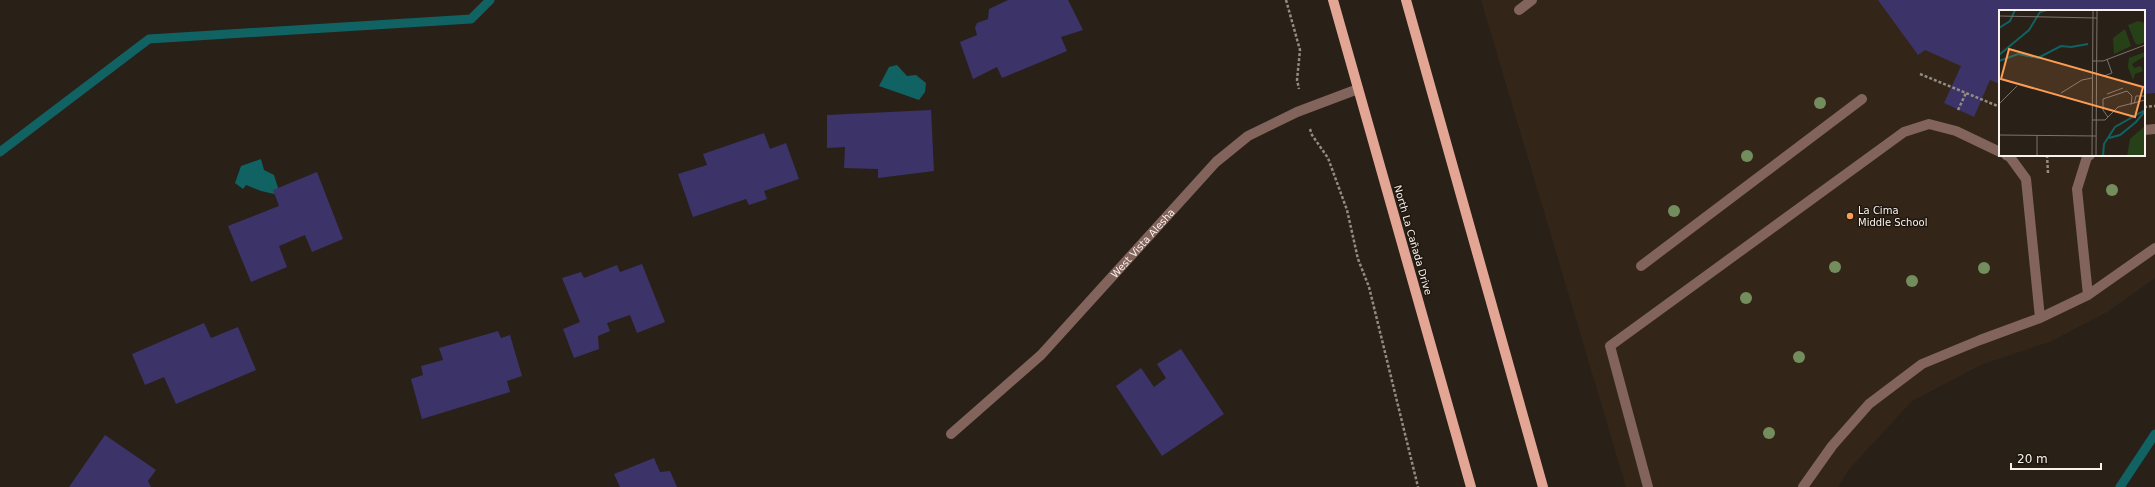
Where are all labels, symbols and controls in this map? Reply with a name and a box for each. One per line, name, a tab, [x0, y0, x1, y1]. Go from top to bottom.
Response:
inset map	[1999, 10, 2145, 156]
street label: North La Cañada Drive	[1392, 184, 1434, 296]
place label: La Cima Middle School	[1858, 205, 1927, 228]
street label: West Vista Alesha	[1109, 206, 1177, 280]
marker: La Cima Middle School	[1845, 211, 1855, 221]
scale bar	[2011, 445, 2101, 471]
text: 20 m	[2017, 452, 2048, 466]

